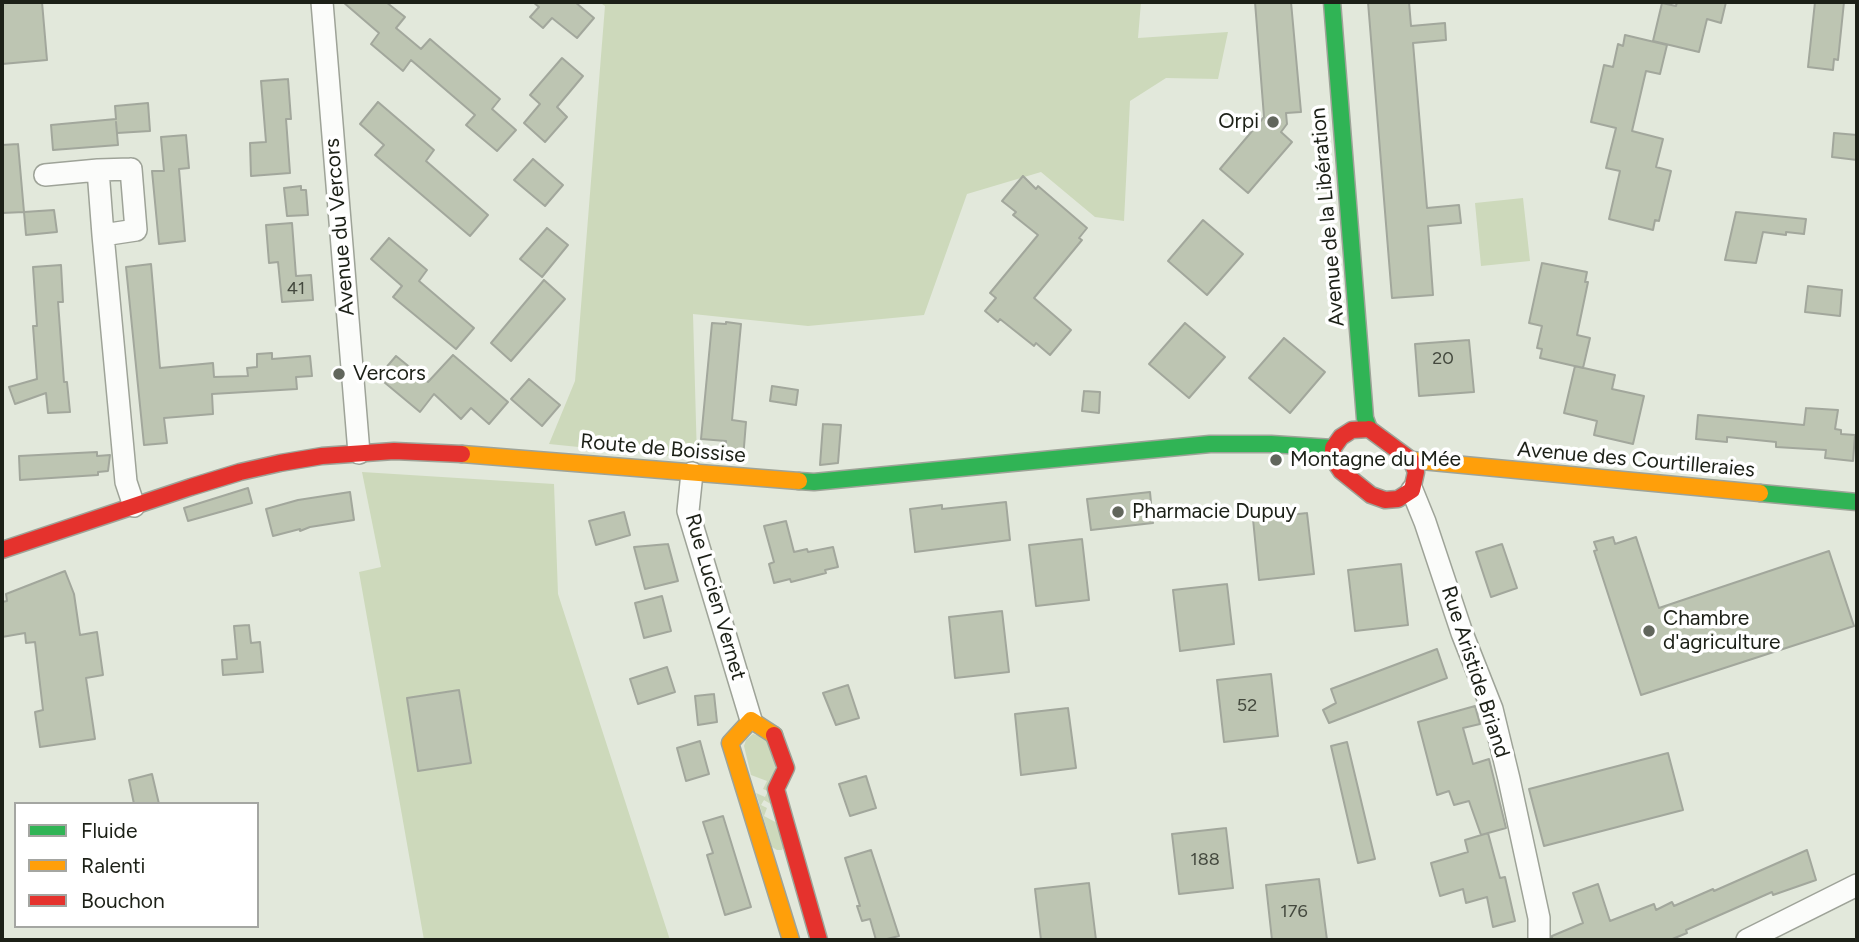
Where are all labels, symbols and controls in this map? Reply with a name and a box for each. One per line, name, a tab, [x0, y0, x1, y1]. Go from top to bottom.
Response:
street label: Avenue de la Libération	[1306, 106, 1350, 328]
place label: Orpi	[1218, 109, 1259, 135]
marker: Orpi	[1265, 114, 1281, 130]
street label: Avenue du Vercors	[320, 137, 360, 317]
house number: 41	[287, 278, 305, 300]
house number: 20	[1432, 348, 1454, 370]
place label: Vercors	[353, 361, 426, 387]
marker: Vercors	[331, 366, 347, 382]
street label: Route de Boissise	[579, 429, 747, 469]
street label: Avenue des Courtilleraies	[1516, 437, 1756, 483]
place label: Montagne du Mée	[1290, 447, 1461, 473]
marker: Montagne du Mée	[1268, 452, 1284, 468]
place label: Pharmacie Dupuy	[1132, 499, 1296, 525]
marker: Pharmacie Dupuy	[1110, 504, 1126, 520]
street label: Rue Lucien Vernet	[679, 511, 751, 683]
street label: Rue Aristide Briand	[1435, 583, 1515, 761]
place label: Chambre d'agriculture	[1663, 606, 1780, 656]
marker: Chambre d'agriculture	[1641, 623, 1657, 639]
house number: 52	[1237, 695, 1257, 717]
legend	[14, 802, 259, 928]
text: Fluide	[81, 818, 137, 843]
house number: 188	[1190, 849, 1220, 871]
text: Ralenti	[81, 853, 145, 878]
text: Bouchon	[81, 888, 165, 913]
house number: 176	[1280, 901, 1308, 923]

